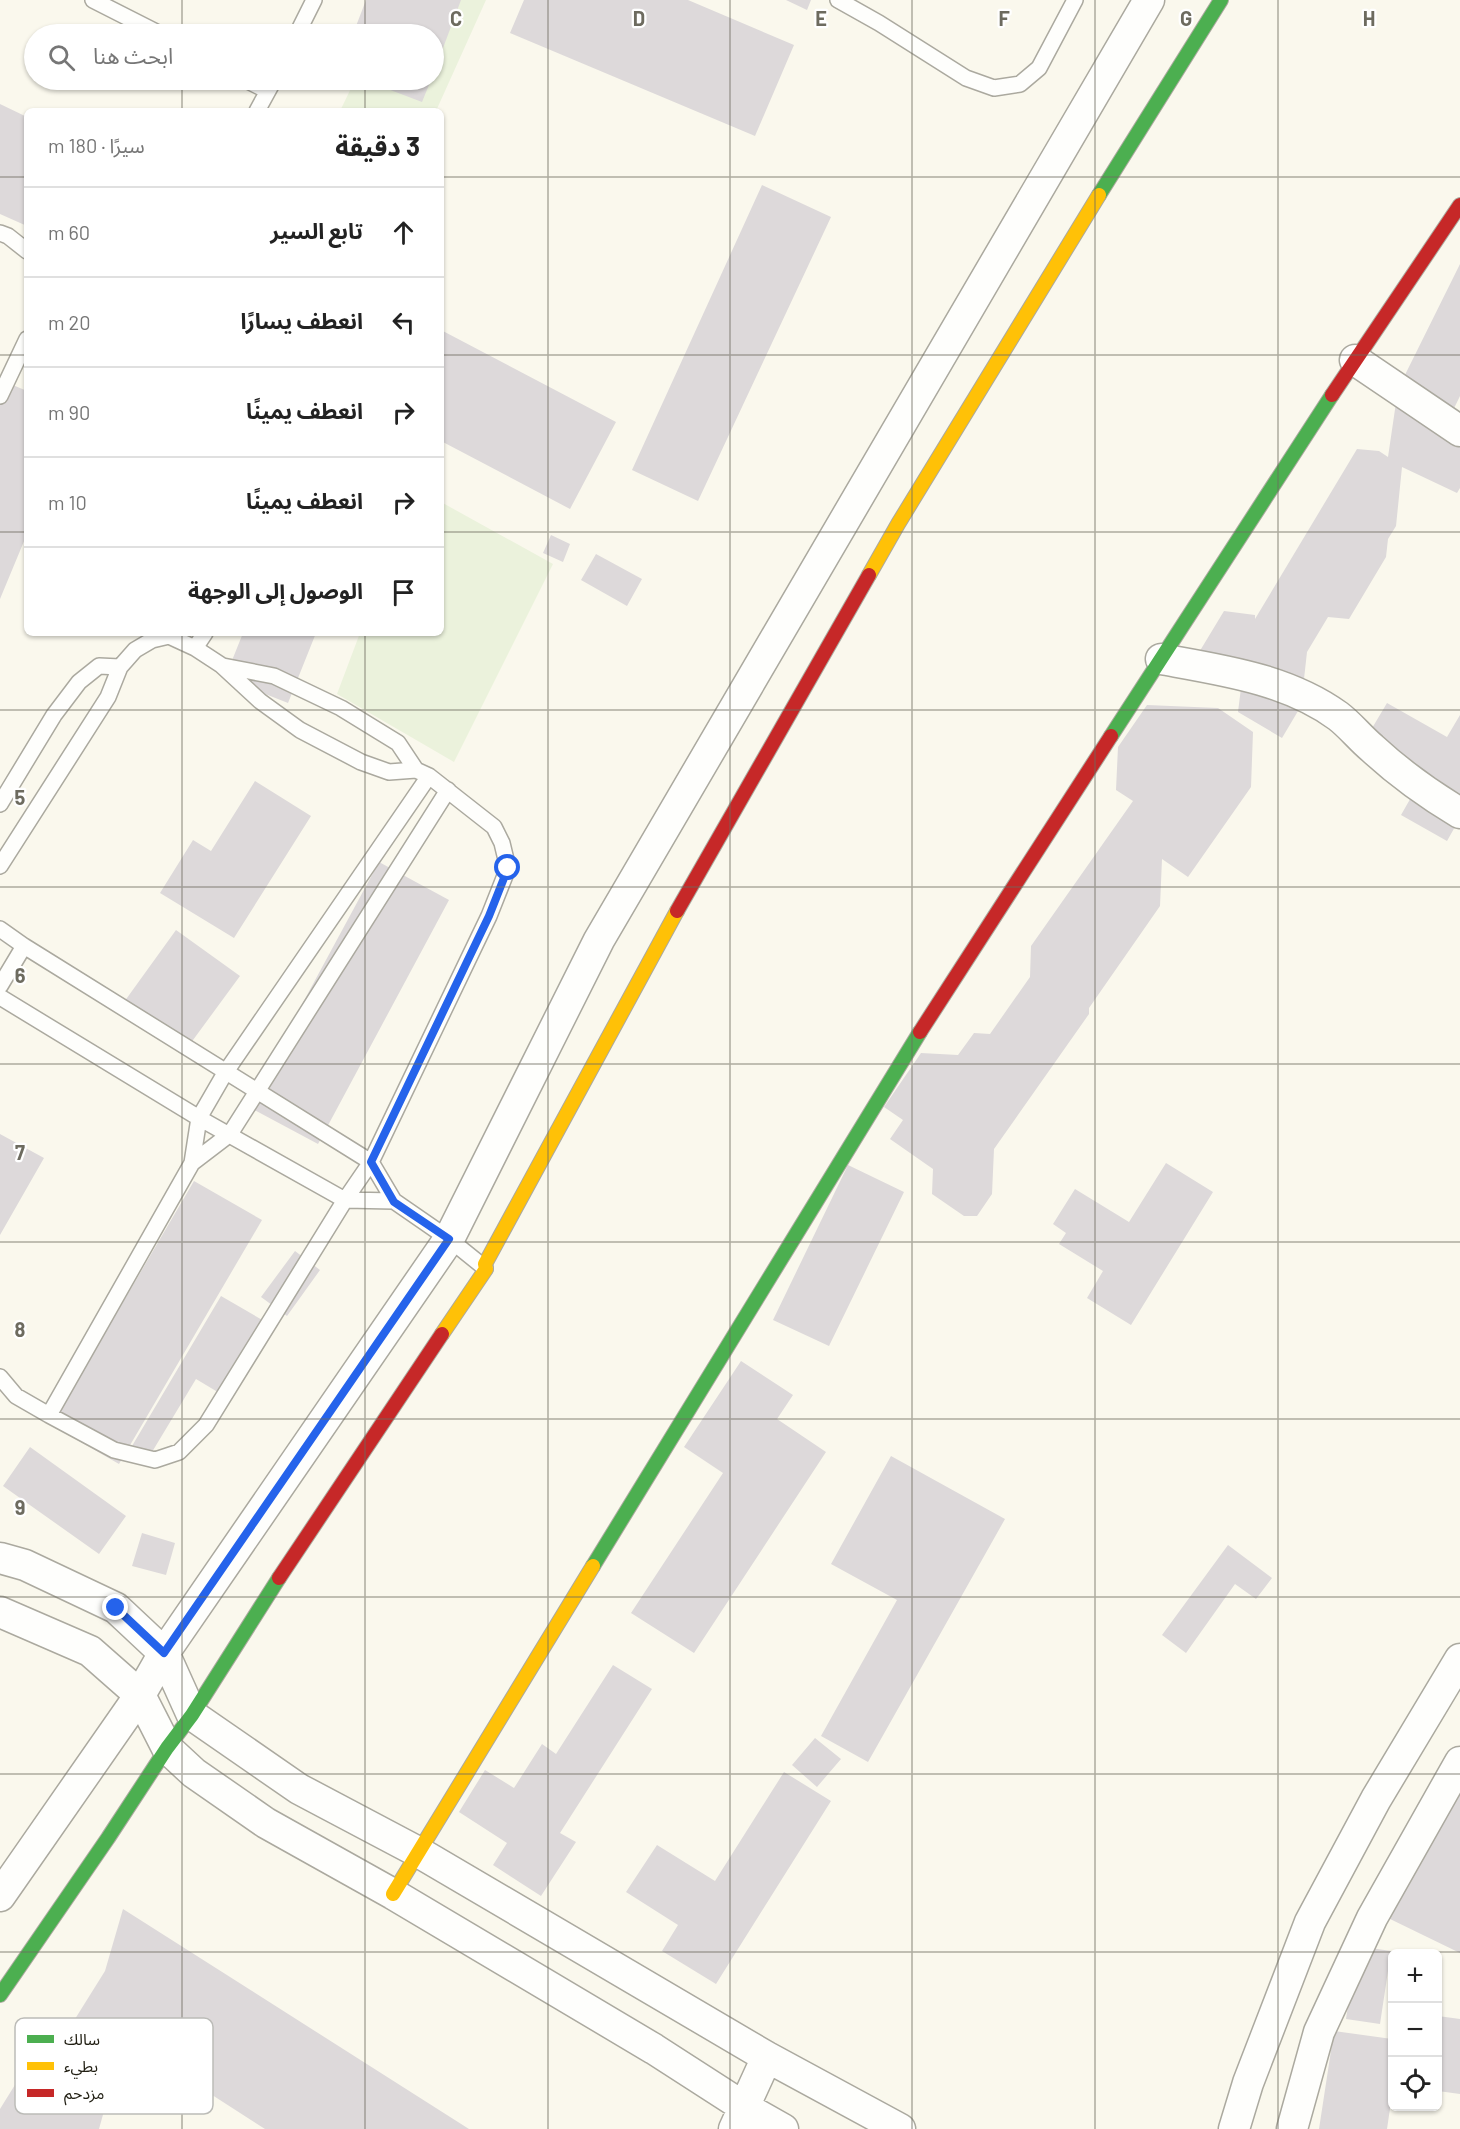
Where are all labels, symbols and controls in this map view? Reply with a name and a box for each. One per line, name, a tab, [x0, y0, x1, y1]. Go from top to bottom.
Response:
text: C	[450, 6, 462, 30]
text: D	[633, 6, 645, 30]
text: E	[815, 6, 827, 30]
text: F	[998, 6, 1010, 30]
text: G	[1180, 6, 1192, 30]
text: H	[1363, 6, 1375, 30]
search box	[24, 24, 444, 90]
icon: search	[45, 41, 78, 74]
text: ابحث هنا	[93, 42, 173, 68]
text: 3 دقيقة	[335, 130, 420, 161]
text: سيرًا · 180 m	[48, 133, 145, 157]
icon: ahead	[387, 216, 420, 249]
text: تابع السير	[270, 217, 363, 243]
text: 60 m	[48, 220, 90, 244]
icon: left	[387, 306, 420, 339]
text: انعطف يسارًا	[240, 307, 363, 333]
text: 20 m	[48, 310, 91, 334]
icon: right	[387, 396, 420, 429]
text: انعطف يمينًا	[246, 397, 363, 423]
text: 90 m	[48, 400, 90, 424]
icon: right	[387, 486, 420, 519]
text: انعطف يمينًا	[246, 487, 363, 513]
text: 10 m	[48, 490, 87, 514]
icon: arrive	[387, 576, 420, 609]
text: الوصول إلى الوجهة	[188, 577, 363, 603]
text: 5	[15, 785, 26, 809]
route start	[494, 854, 520, 880]
text: 6	[15, 963, 26, 987]
text: 7	[15, 1140, 25, 1164]
text: 8	[15, 1317, 26, 1341]
text: 9	[15, 1495, 25, 1519]
route end	[102, 1594, 128, 1620]
map controls	[1388, 1949, 1442, 2111]
button: +	[1388, 1949, 1442, 2003]
button: −	[1388, 2003, 1442, 2057]
legend	[15, 2018, 213, 2114]
text: سالك	[64, 2029, 100, 2048]
text: بطيء	[64, 2056, 98, 2079]
button: locate	[1388, 2057, 1442, 2111]
text: مزدحم	[64, 2083, 104, 2106]

